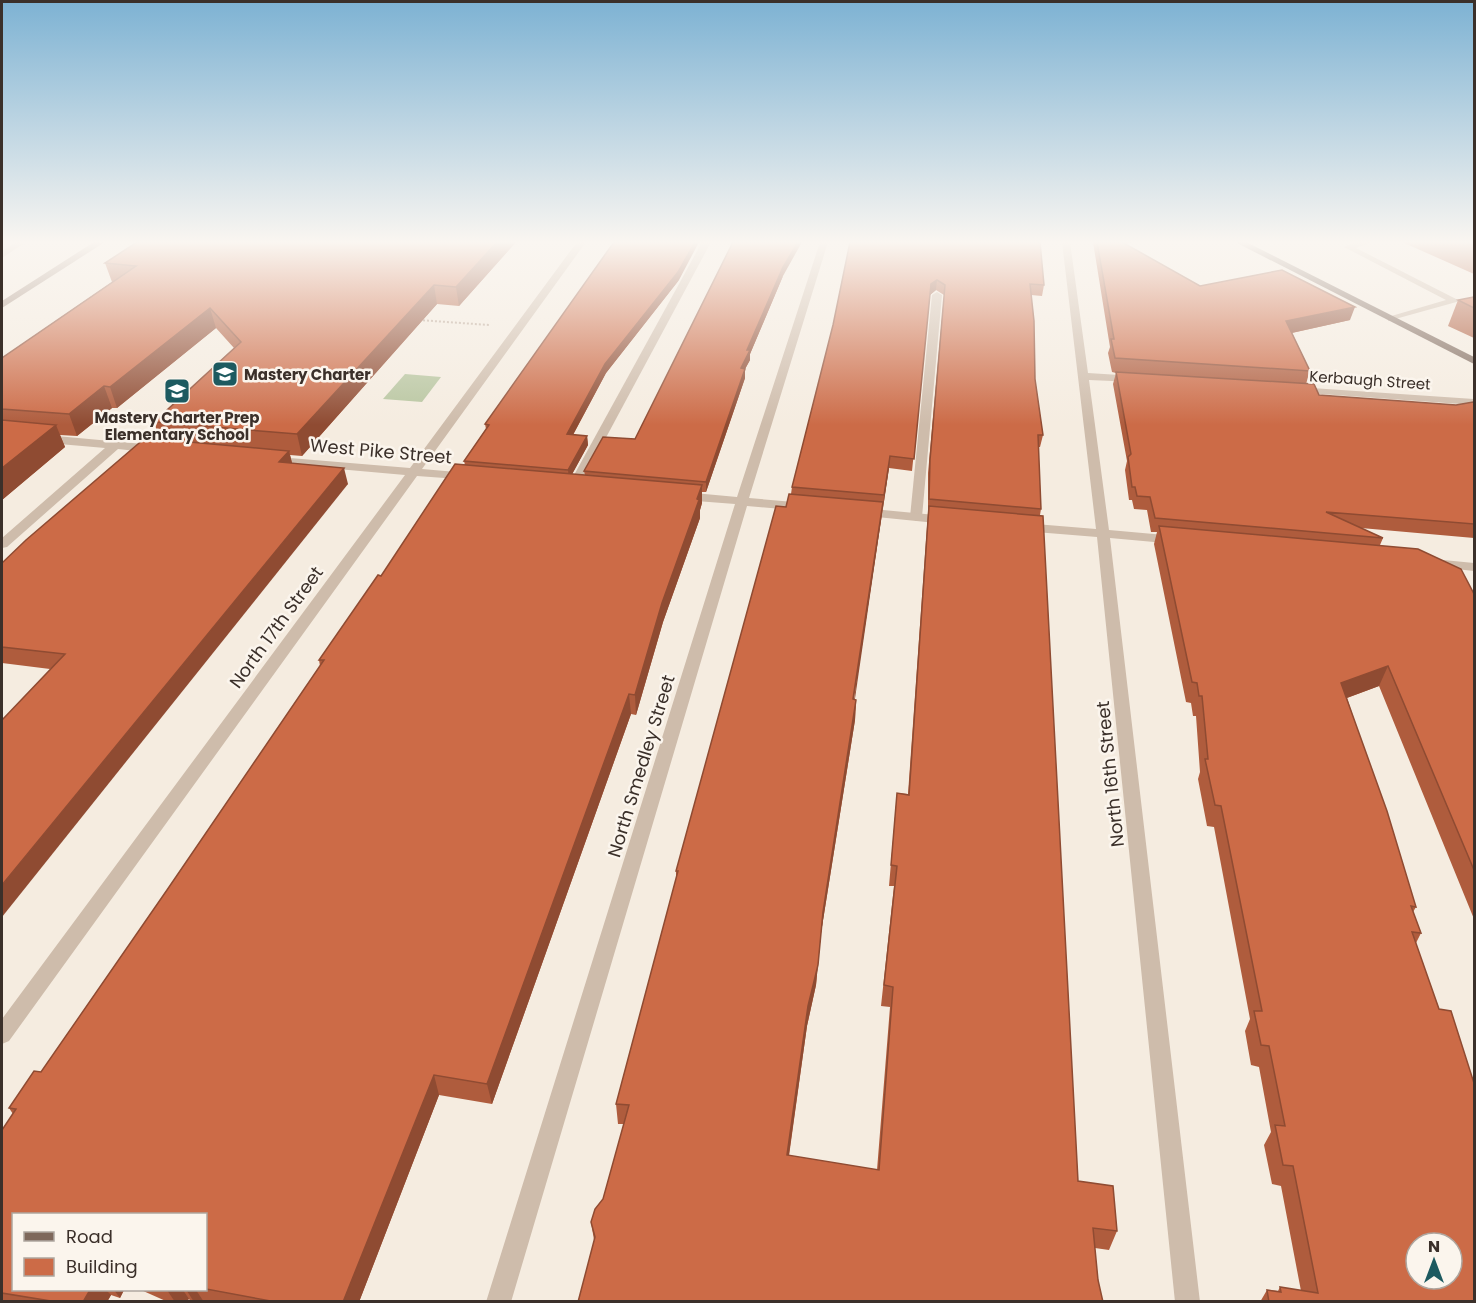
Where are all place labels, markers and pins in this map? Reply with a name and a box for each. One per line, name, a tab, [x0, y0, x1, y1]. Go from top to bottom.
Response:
school or university icon: Mastery Charter	[210, 359, 240, 389]
place label: Mastery Charter	[244, 364, 371, 385]
school or university icon: Mastery Charter Prep Elementary School	[162, 376, 192, 406]
place label: Mastery Charter Prep Elementary School	[94, 407, 260, 445]

